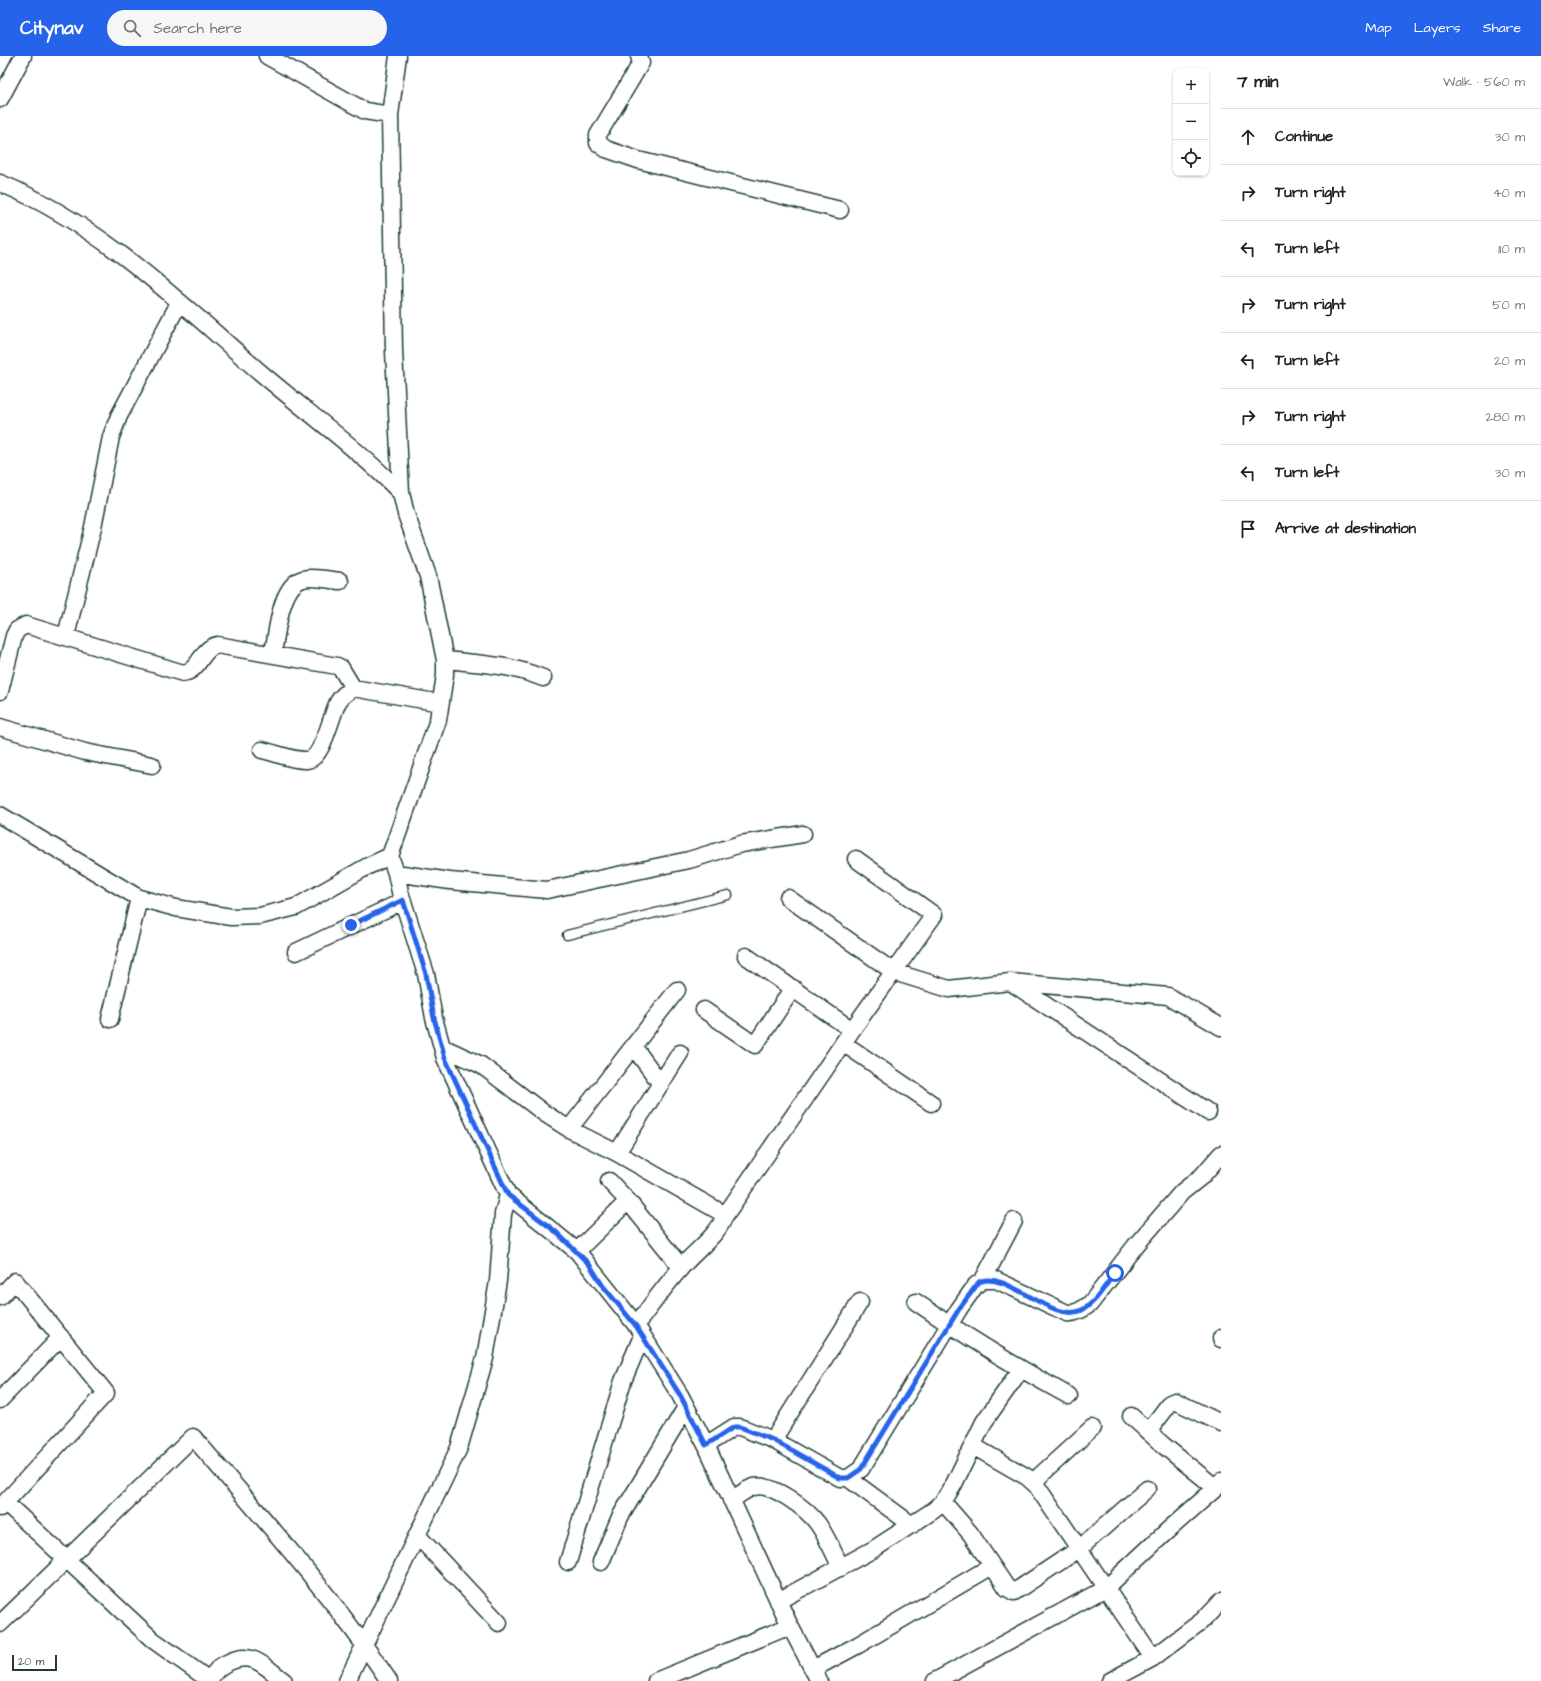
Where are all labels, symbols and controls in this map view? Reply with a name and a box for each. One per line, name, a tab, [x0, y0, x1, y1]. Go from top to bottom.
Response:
search box	[107, 10, 387, 46]
text: Citynav	[20, 15, 83, 42]
icon: search	[121, 17, 143, 39]
text: Search here	[153, 18, 242, 39]
text: Map	[1365, 18, 1392, 38]
text: Layers	[1414, 18, 1461, 38]
text: Share	[1483, 18, 1521, 38]
map controls	[1173, 68, 1209, 176]
button: +	[1173, 68, 1209, 104]
text: 7 min	[1237, 70, 1279, 94]
text: Walk · 560 m	[1443, 73, 1525, 91]
button: −	[1173, 104, 1209, 140]
icon: ahead	[1237, 126, 1259, 148]
text: Continue	[1275, 126, 1333, 147]
text: 30 m	[1495, 128, 1525, 146]
button: locate	[1173, 140, 1209, 176]
icon: right	[1237, 182, 1259, 204]
text: Turn right	[1275, 182, 1346, 203]
text: 40 m	[1493, 184, 1525, 202]
icon: left	[1237, 238, 1259, 260]
text: Turn left	[1275, 238, 1339, 259]
text: 110 m	[1498, 240, 1525, 258]
icon: right	[1237, 294, 1259, 316]
text: Turn right	[1275, 294, 1346, 315]
text: 50 m	[1492, 296, 1525, 314]
icon: left	[1237, 350, 1259, 372]
text: Turn left	[1275, 350, 1339, 371]
text: 20 m	[1494, 352, 1525, 370]
icon: right	[1237, 406, 1259, 428]
text: Turn right	[1275, 406, 1346, 427]
text: 280 m	[1486, 408, 1525, 426]
icon: left	[1237, 462, 1259, 484]
text: Turn left	[1275, 462, 1339, 483]
text: 30 m	[1495, 464, 1525, 482]
icon: arrive	[1237, 518, 1259, 540]
text: Arrive at destination	[1275, 518, 1416, 539]
route end	[342, 916, 360, 934]
route start	[1106, 1264, 1124, 1282]
scale bar	[12, 1653, 57, 1672]
text: 20 m	[18, 1654, 44, 1669]

